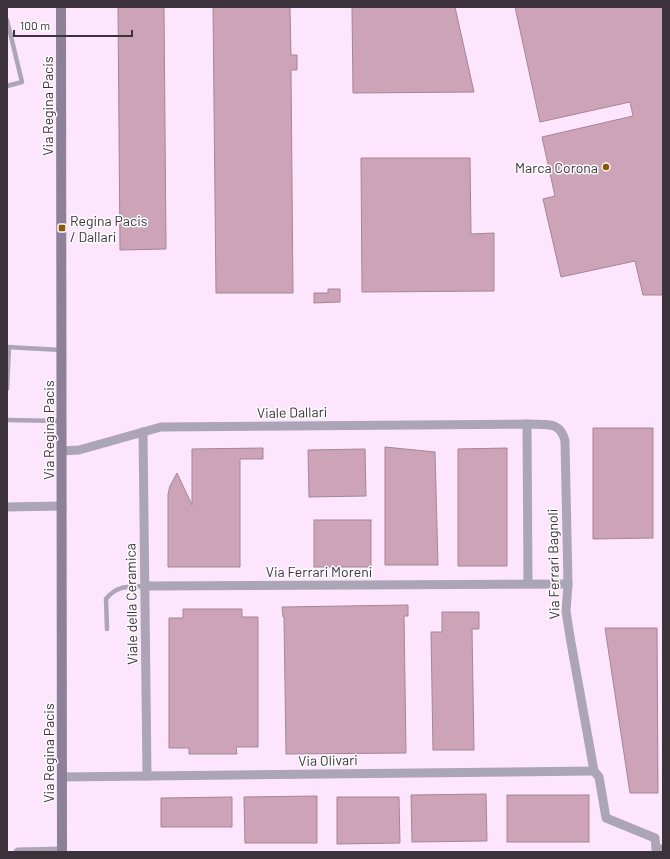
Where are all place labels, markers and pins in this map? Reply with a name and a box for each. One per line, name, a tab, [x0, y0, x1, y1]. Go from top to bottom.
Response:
place label: Marca Corona	[515, 159, 598, 176]
marker: Marca Corona	[601, 162, 611, 172]
place label: Regina Pacis / Dallari	[70, 212, 148, 245]
marker: Regina Pacis / Dallari	[57, 223, 67, 233]

